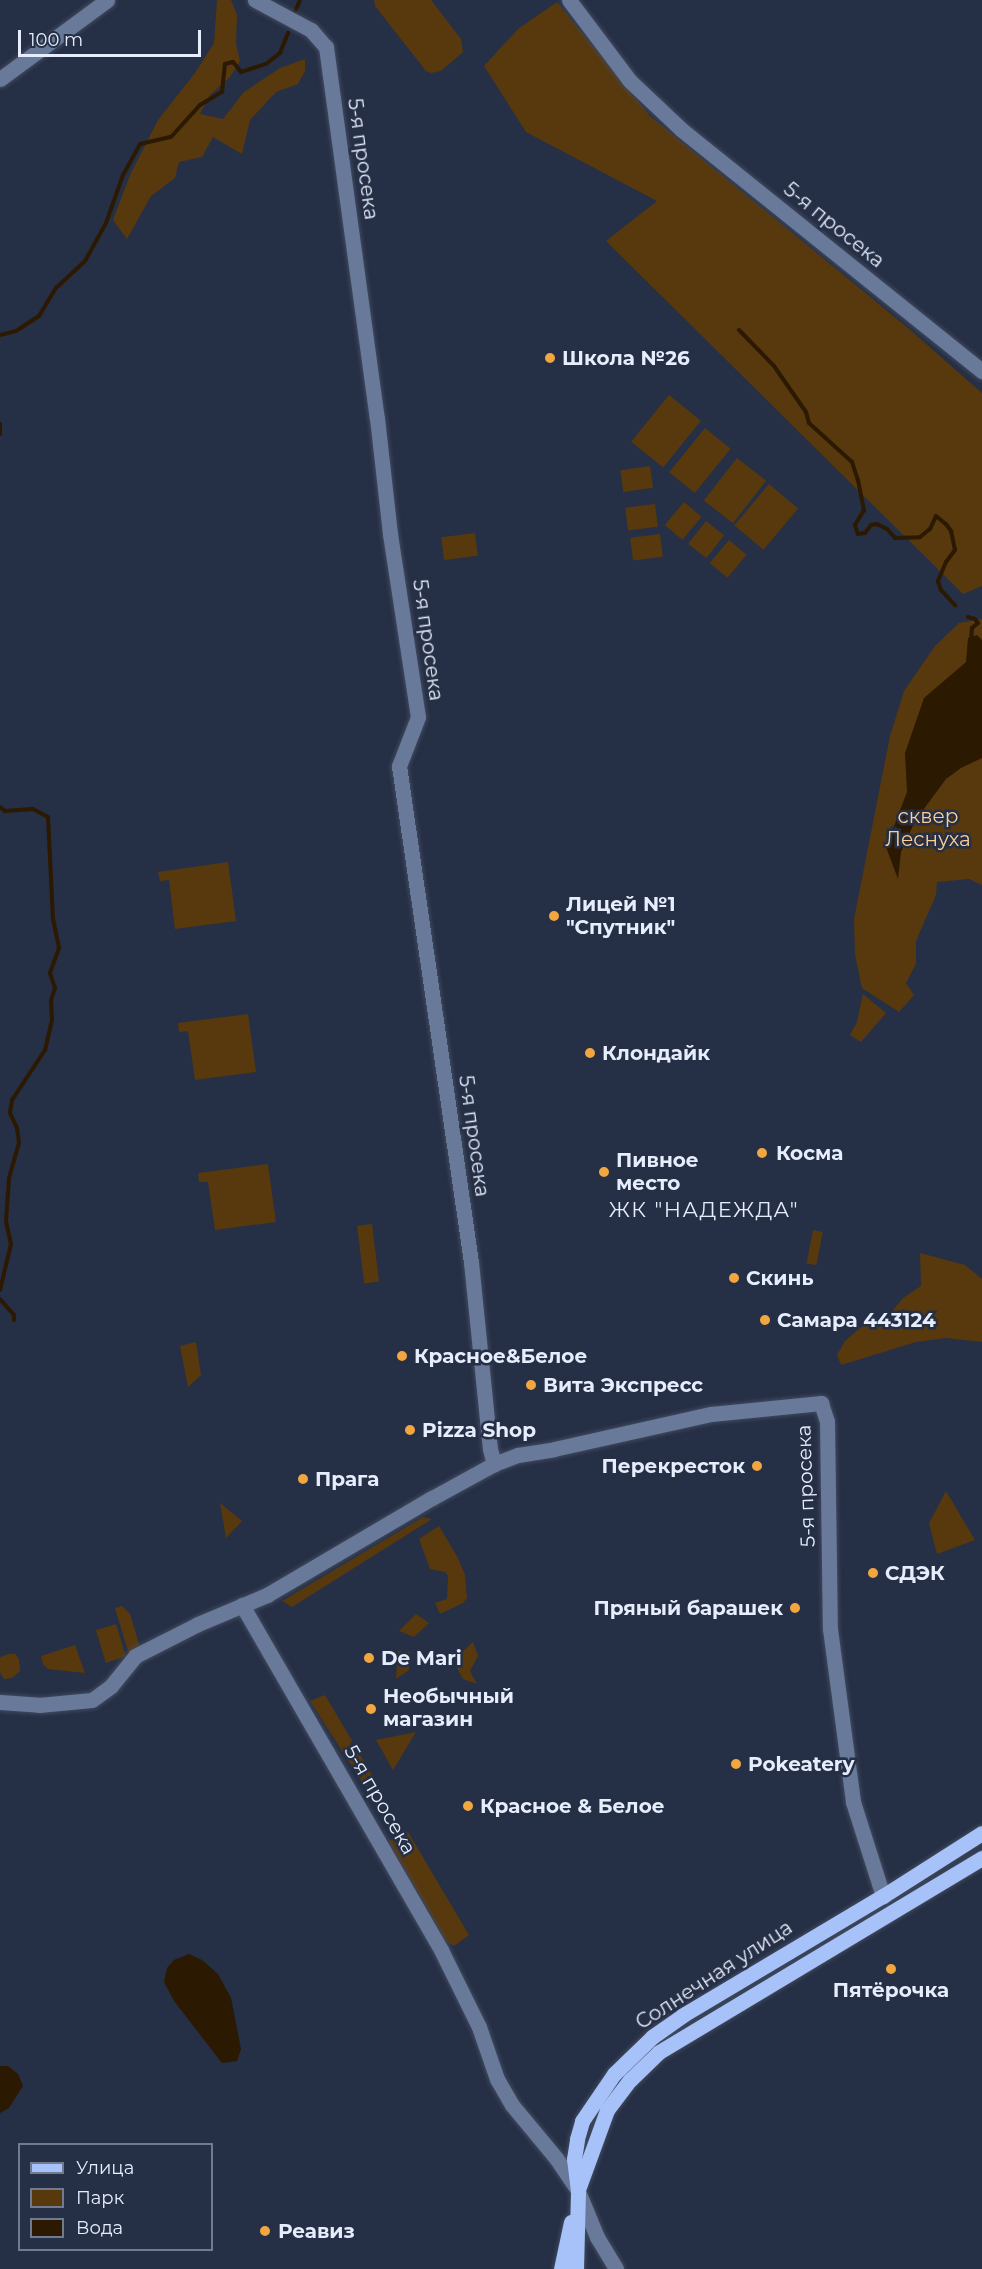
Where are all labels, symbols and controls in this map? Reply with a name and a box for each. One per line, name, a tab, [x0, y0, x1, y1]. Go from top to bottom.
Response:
scale bar	[21, 18, 204, 56]
text: 100 m	[29, 29, 83, 51]
street label: 5-я просека	[343, 97, 383, 221]
street label: 5-я просека	[779, 177, 889, 273]
place label: Школа №26	[562, 346, 690, 370]
marker: Школа №26	[543, 351, 557, 365]
street label: 5-я просека	[408, 578, 448, 702]
park label: сквер Леснуха	[885, 805, 971, 852]
place label: Лицей №1 "Спутник"	[566, 892, 676, 939]
marker: Лицей №1 "Спутник"	[547, 909, 561, 923]
place label: Клондайк	[602, 1041, 710, 1065]
marker: Клондайк	[583, 1046, 597, 1060]
street label: 5-я просека	[454, 1074, 494, 1198]
place label: Косма	[776, 1141, 843, 1165]
marker: Косма	[753, 1144, 771, 1162]
place label: Пивное место	[616, 1148, 699, 1195]
marker: Пивное место	[597, 1165, 611, 1179]
district label: ЖК "НАДЕЖДА"	[609, 1197, 799, 1223]
place label: Скинь	[746, 1266, 814, 1290]
marker: Скинь	[727, 1271, 741, 1285]
place label: Самара 443124	[777, 1308, 936, 1332]
marker: Самара 443124	[758, 1313, 772, 1327]
place label: Красное&Белое	[414, 1344, 587, 1368]
marker: Красное&Белое	[395, 1349, 409, 1363]
place label: Вита Экспресс	[543, 1373, 703, 1397]
marker: Вита Экспресс	[524, 1378, 538, 1392]
place label: Pizza Shop	[422, 1418, 536, 1442]
marker: Pizza Shop	[403, 1423, 417, 1437]
street label: 5-я просека	[792, 1424, 820, 1548]
place label: Перекресток	[602, 1454, 745, 1478]
marker: Перекресток	[750, 1459, 764, 1473]
place label: Прага	[315, 1467, 379, 1491]
marker: Прага	[296, 1472, 310, 1486]
place label: СДЭК	[885, 1561, 945, 1585]
marker: СДЭК	[866, 1566, 880, 1580]
place label: Пряный барашек	[593, 1596, 783, 1620]
marker: Пряный барашек	[788, 1601, 802, 1615]
place label: De Mari	[381, 1646, 462, 1670]
marker: De Mari	[362, 1651, 376, 1665]
place label: Необычный магазин	[383, 1685, 514, 1732]
marker: Необычный магазин	[364, 1702, 378, 1716]
street label: 5-я просека	[339, 1741, 421, 1859]
place label: Pokeatery	[748, 1752, 854, 1776]
marker: Pokeatery	[729, 1757, 743, 1771]
place label: Красное & Белое	[480, 1794, 665, 1818]
marker: Красное & Белое	[461, 1799, 475, 1813]
street label: Солнечная улица	[631, 1915, 797, 2035]
marker: Пятёрочка	[884, 1962, 898, 1976]
place label: Пятёрочка	[833, 1978, 949, 2002]
legend	[18, 2143, 213, 2251]
text: Улица	[76, 2157, 134, 2179]
text: Парк	[76, 2187, 124, 2209]
text: Вода	[76, 2217, 123, 2239]
place label: Реавиз	[278, 2219, 355, 2243]
marker: Реавиз	[256, 2222, 274, 2240]

